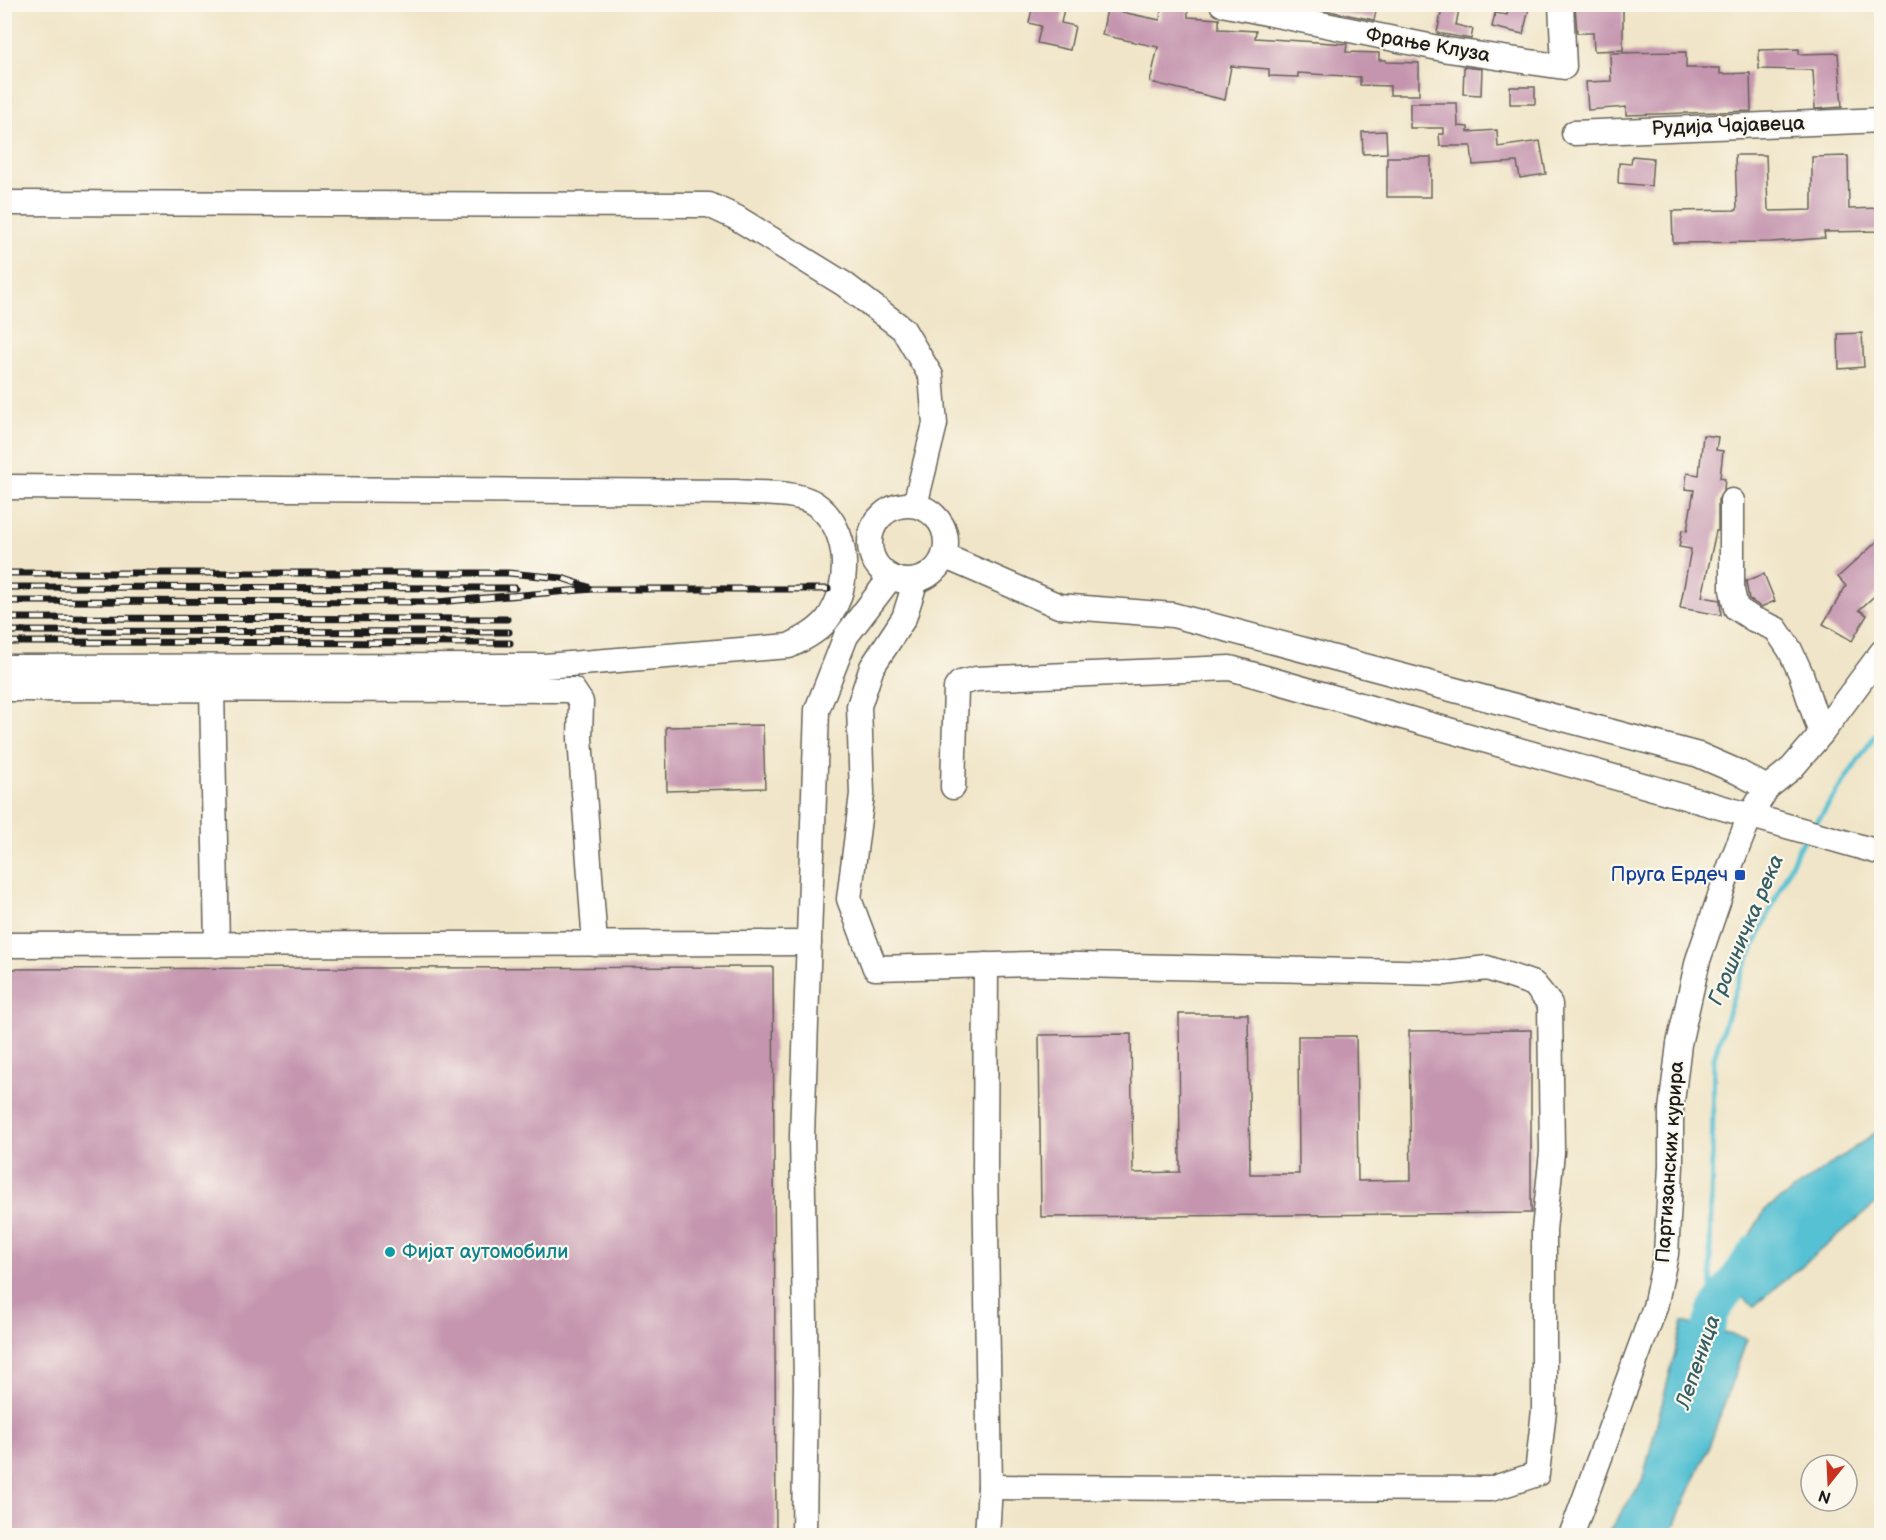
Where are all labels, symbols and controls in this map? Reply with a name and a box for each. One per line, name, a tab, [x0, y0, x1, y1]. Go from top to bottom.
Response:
street label: Фрање Клуза	[1364, 22, 1492, 68]
street label: Рудија Чајавеца	[1651, 111, 1805, 141]
water label: Грошничка река	[1703, 851, 1789, 1009]
place label: Пруга Ердеч	[1611, 863, 1728, 887]
marker: Пруга Ердеч	[1733, 868, 1747, 882]
street label: Партизанских курира	[1651, 1060, 1689, 1264]
place label: Фијат аутомобили	[402, 1240, 568, 1264]
marker: Фијат аутомобили	[383, 1245, 397, 1259]
water label: Лепеница	[1670, 1312, 1726, 1414]
north arrow	[1799, 1453, 1859, 1513]
text: N	[1816, 1485, 1833, 1507]

